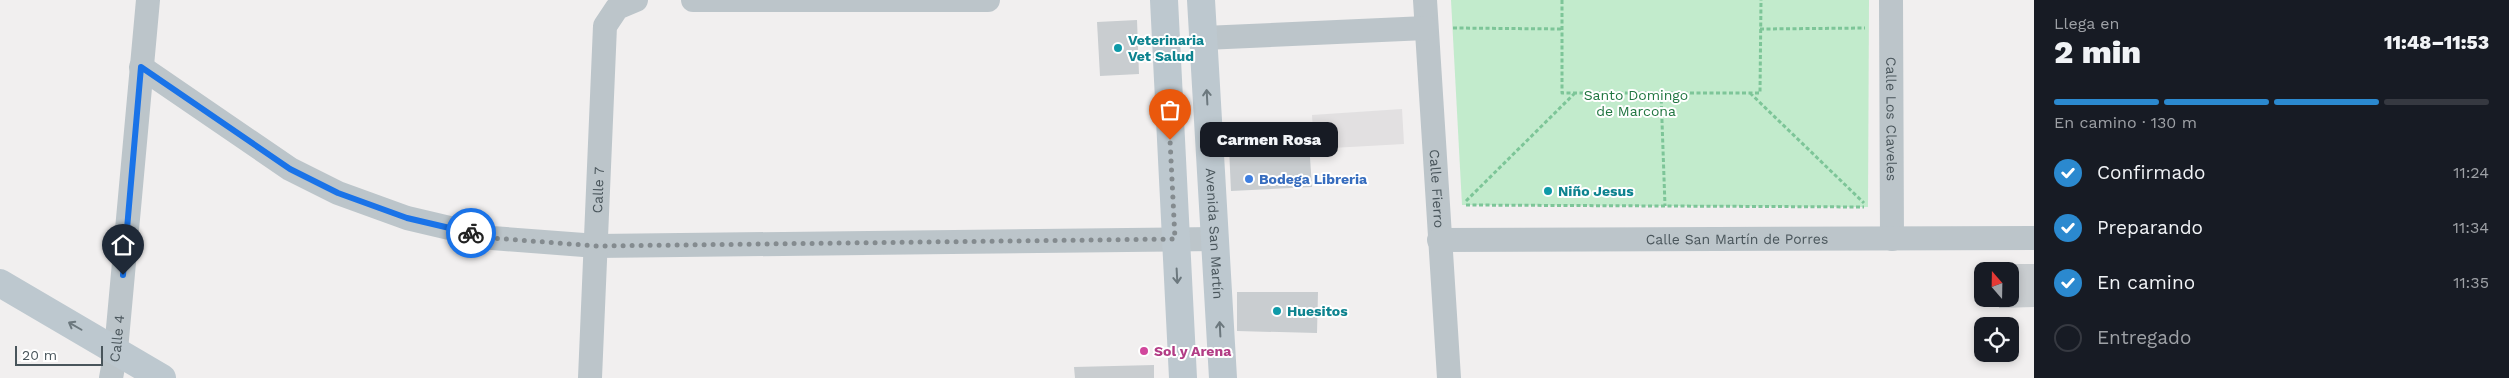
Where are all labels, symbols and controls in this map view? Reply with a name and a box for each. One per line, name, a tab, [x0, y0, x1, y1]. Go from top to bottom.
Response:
text: Llega en	[2054, 14, 2120, 33]
text: 11:48–11:53	[2384, 31, 2489, 54]
place label: Veterinaria Vet Salud	[1128, 32, 1205, 64]
text: 2 min	[2054, 33, 2141, 71]
marker: Veterinaria Vet Salud	[1112, 42, 1124, 54]
street label: Calle Los Claveles	[1883, 57, 1900, 181]
park label: Santo Domingo de Marcona	[1584, 87, 1688, 119]
pin	[1149, 89, 1191, 140]
one-way arrow	[1203, 89, 1212, 105]
icon: bag	[1156, 96, 1184, 124]
text: En camino · 130 m	[2054, 113, 2197, 132]
callout: Carmen Rosa	[1200, 122, 1338, 158]
text: Carmen Rosa	[1217, 130, 1321, 149]
street label: Calle Fierro	[1426, 149, 1447, 229]
icon: check	[2054, 159, 2082, 187]
text: Confirmado	[2097, 161, 2206, 184]
text: 11:24	[2453, 163, 2489, 182]
street label: Calle 7	[589, 167, 607, 214]
street label: Avenida San Martín	[1203, 168, 1226, 300]
place label: Bodega Libreria	[1259, 171, 1368, 187]
marker: Bodega Libreria	[1243, 173, 1255, 185]
place label: Niño Jesus	[1558, 183, 1634, 199]
marker: Niño Jesus	[1542, 185, 1554, 197]
courier	[446, 208, 496, 258]
icon: check	[2054, 214, 2082, 242]
text: Preparando	[2097, 216, 2203, 239]
text: 11:34	[2453, 218, 2489, 237]
icon: bike	[457, 219, 485, 247]
pin	[102, 224, 144, 275]
icon: home	[109, 231, 137, 259]
street label: Calle San Martín de Porres	[1646, 231, 1828, 247]
north arrow	[1974, 262, 2019, 308]
map controls	[1974, 262, 2019, 362]
one-way arrow	[1173, 268, 1182, 284]
icon: check	[2054, 269, 2082, 297]
text: En camino	[2097, 271, 2195, 294]
text: 11:35	[2453, 273, 2489, 292]
place label: Huesitos	[1287, 303, 1348, 319]
marker: Huesitos	[1271, 305, 1283, 317]
street label: Calle 4	[106, 314, 127, 363]
button: locate	[1974, 317, 2019, 362]
one-way arrow	[69, 321, 83, 331]
one-way arrow	[1216, 322, 1225, 338]
text: Entregado	[2097, 326, 2191, 349]
scale bar	[15, 343, 102, 366]
place label: Sol y Arena	[1154, 343, 1232, 359]
marker: Sol y Arena	[1138, 345, 1150, 357]
text: 20 m	[22, 347, 57, 363]

